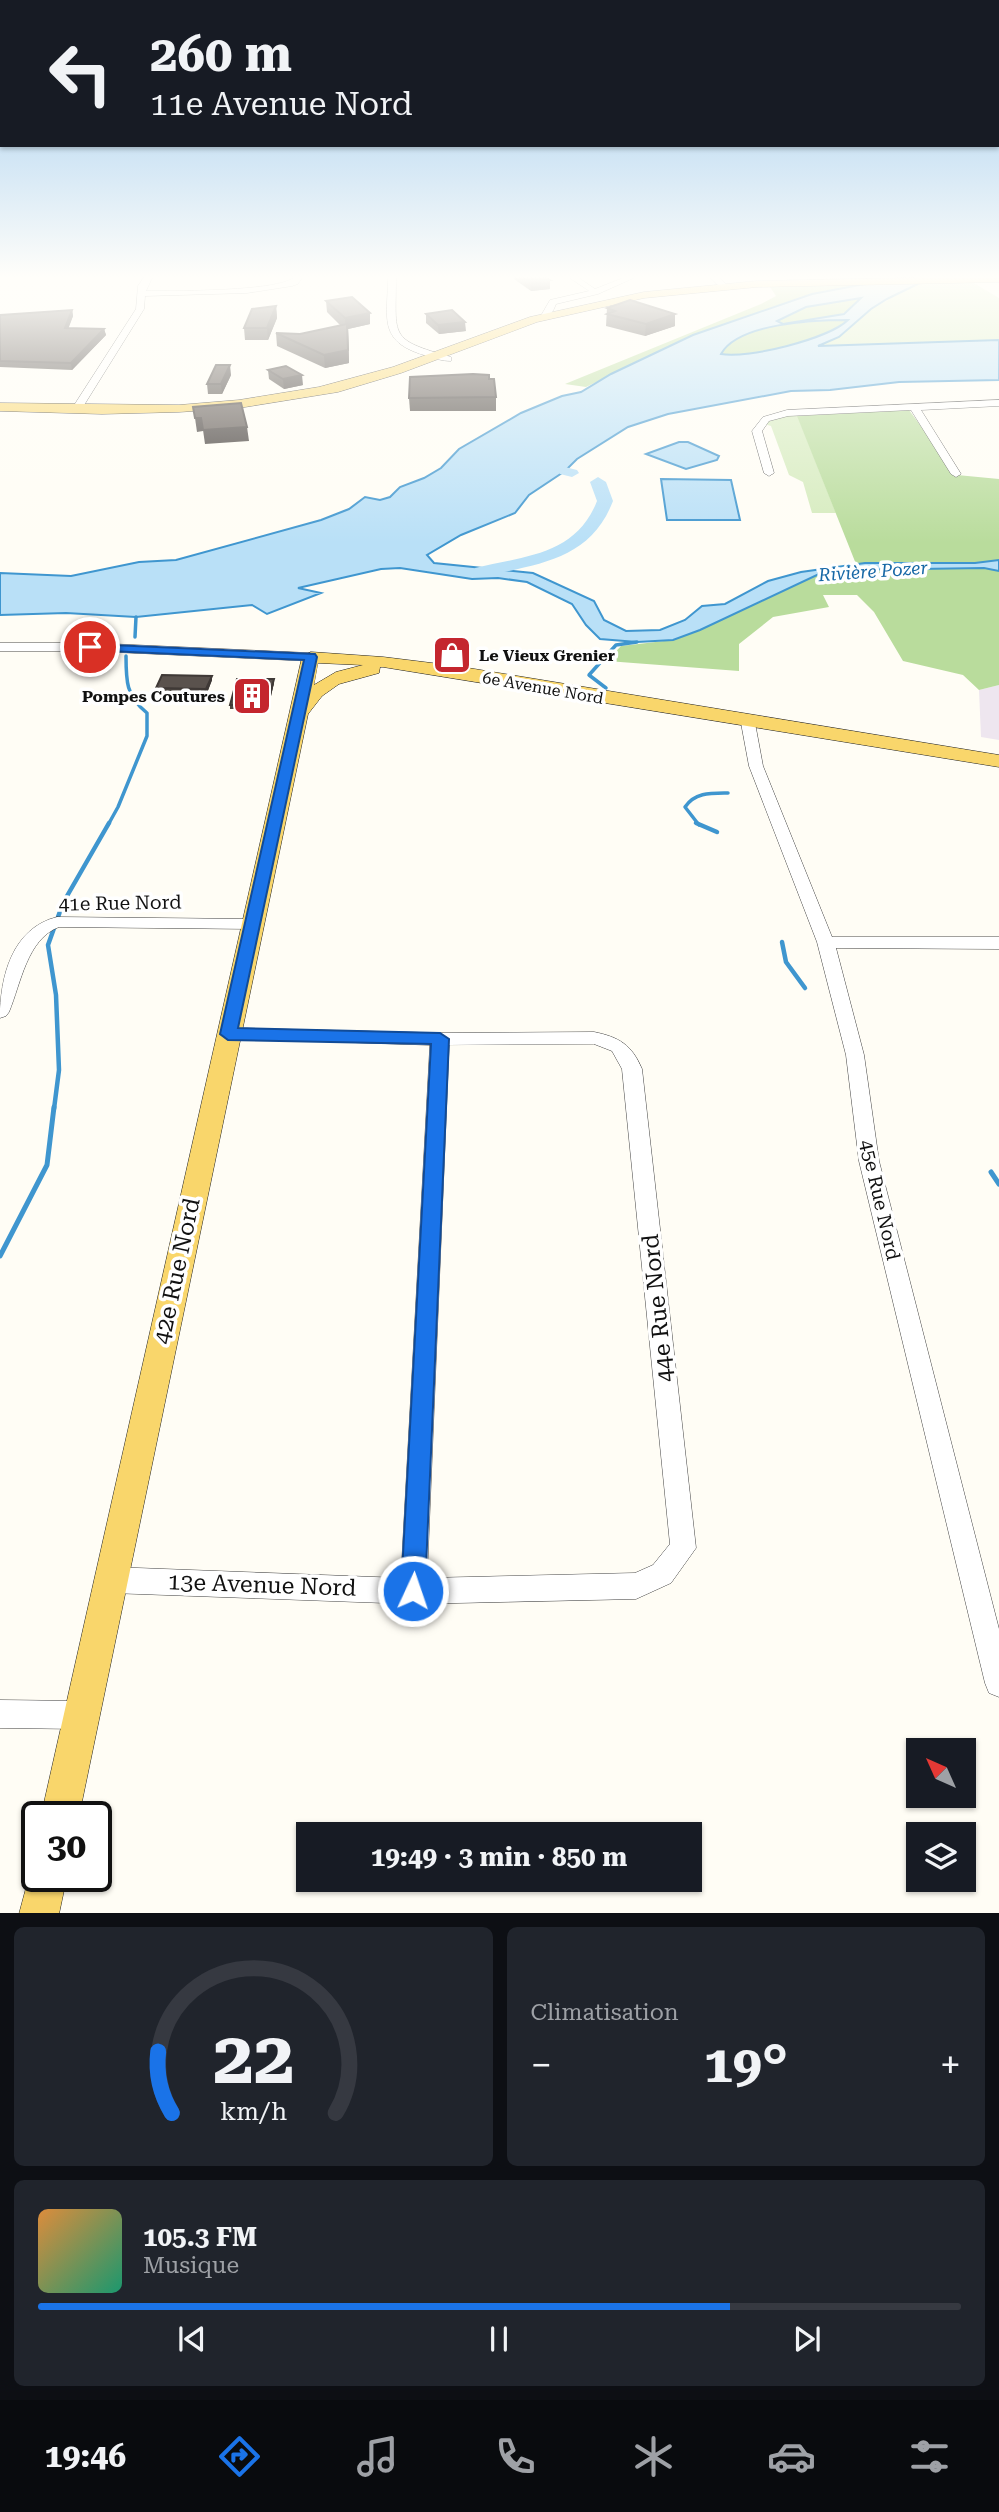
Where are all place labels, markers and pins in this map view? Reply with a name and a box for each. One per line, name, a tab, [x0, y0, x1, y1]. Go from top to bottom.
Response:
pin	[60, 617, 120, 677]
shop icon: Le Vieux Grenier	[431, 634, 473, 676]
place label: Le Vieux Grenier	[479, 646, 615, 665]
building icon: Pompes Coutures	[231, 675, 273, 717]
place label: Pompes Coutures	[82, 687, 225, 706]

